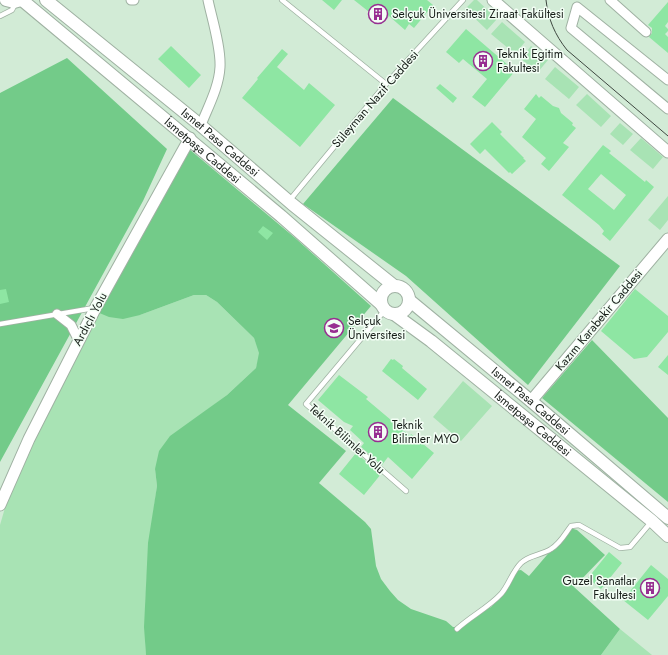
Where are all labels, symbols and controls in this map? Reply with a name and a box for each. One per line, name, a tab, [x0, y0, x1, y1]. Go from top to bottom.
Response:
building icon: Selçuk Üniversitesi Ziraat Fakültesi	[367, 3, 389, 25]
place label: Selçuk Üniversitesi Ziraat Fakültesi	[392, 5, 564, 23]
place label: Teknik Egitim Fakultesi	[497, 45, 563, 77]
street label: Süleyman Nazif Caddesi	[327, 46, 423, 152]
building icon: Teknik Egitim Fakultesi	[472, 50, 494, 72]
street label: Ismet Pasa Caddesi	[177, 104, 263, 181]
street label: İsmetpaşa Caddesi	[160, 113, 245, 188]
street label: Kazım Karabekir Caddesi	[551, 265, 647, 375]
street label: Ardıçlı Yolu	[68, 289, 112, 349]
place label: Selçuk Üniversitesi	[348, 312, 405, 344]
school or university icon: Selçuk Üniversitesi	[323, 317, 345, 339]
street label: Ismet Pasa Caddesi	[487, 363, 574, 439]
street label: İsmetpaşa Caddesi	[490, 387, 575, 461]
street label: Teknik Bilimler Yolu	[305, 400, 389, 478]
place label: Teknik Bilimler MYO	[392, 416, 459, 448]
building icon: Teknik Bilimler MYO	[367, 421, 389, 443]
place label: Guzel Sanatlar Fakultesi	[563, 572, 637, 604]
building icon: Guzel Sanatlar Fakultesi	[639, 577, 661, 599]

